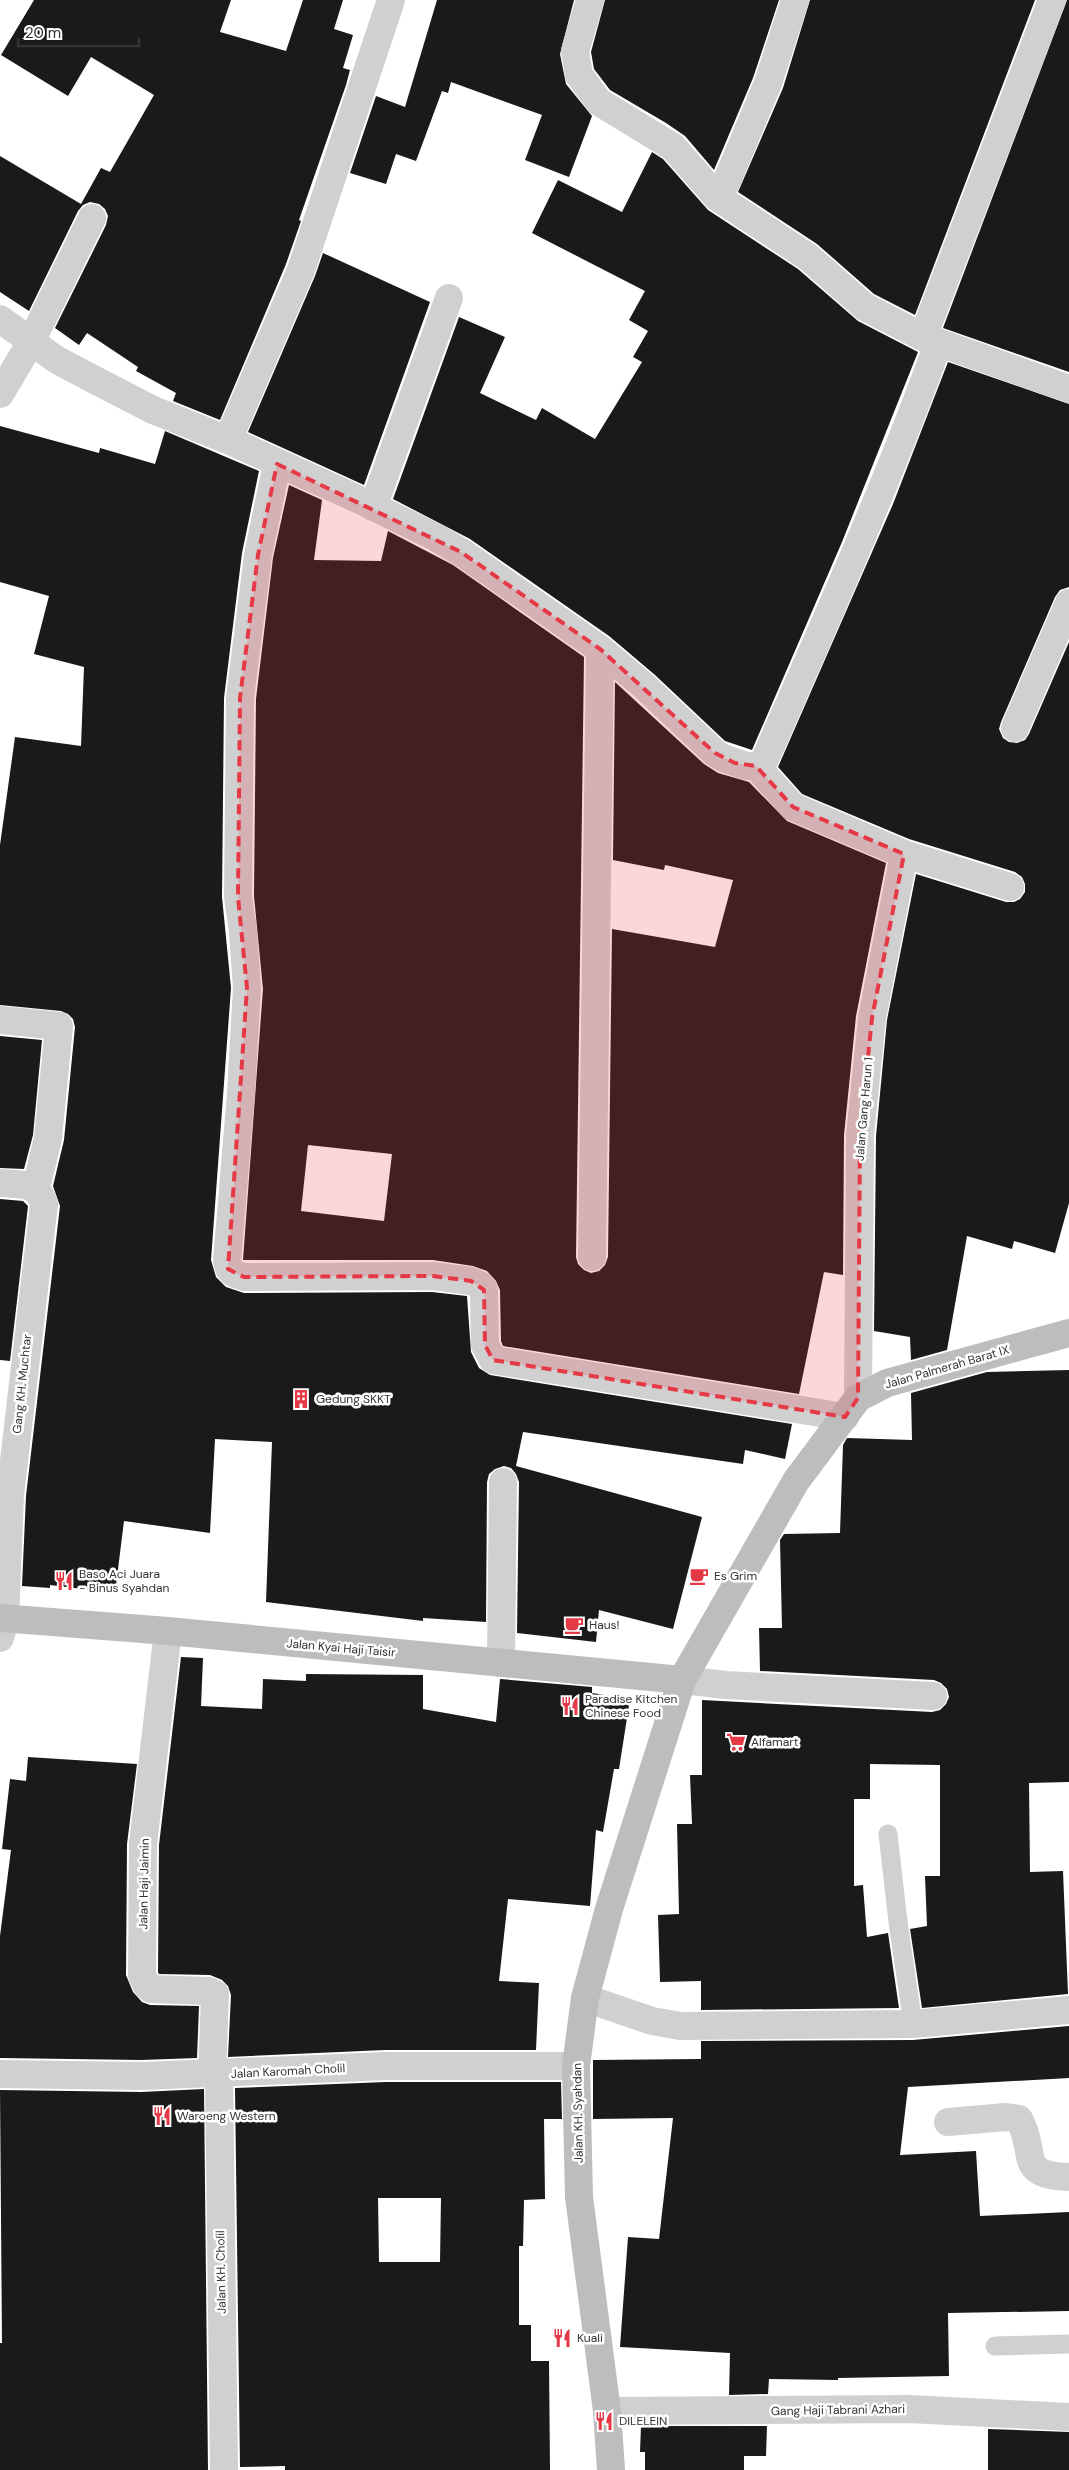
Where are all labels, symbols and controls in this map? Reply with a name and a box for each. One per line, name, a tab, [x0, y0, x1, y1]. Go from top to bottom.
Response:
scale bar	[18, 15, 139, 47]
text: 20 m	[25, 23, 61, 43]
street label: Jalan Gang Harun 1	[851, 1056, 877, 1162]
street label: Gang KH. Muchtar	[9, 1333, 35, 1434]
street label: Jalan Palmerah Barat IX	[883, 1342, 1011, 1392]
building icon: Gedung SKKT	[290, 1388, 312, 1410]
place label: Gedung SKKT	[316, 1391, 391, 1407]
cafe icon: Es Grim	[688, 1565, 710, 1587]
place label: Baso Aci Juara - Binus Syahdan	[79, 1566, 170, 1596]
place label: Es Grim	[714, 1568, 757, 1584]
restaurant icon: Baso Aci Juara - Binus Syahdan	[53, 1570, 75, 1592]
cafe icon: Haus!	[563, 1614, 585, 1636]
place label: Haus!	[589, 1617, 620, 1633]
street label: Jalan Kyai Haji Taisir	[286, 1635, 397, 1661]
place label: Paradise Kitchen Chinese Food	[585, 1691, 678, 1721]
restaurant icon: Paradise Kitchen Chinese Food	[559, 1695, 581, 1717]
supermarket icon: Alfamart	[725, 1731, 747, 1753]
place label: Alfamart	[751, 1734, 799, 1750]
street label: Jalan Haji Jaimin	[135, 1838, 153, 1930]
street label: Jalan Karomah Cholil	[230, 2060, 346, 2082]
street label: Jalan KH. Syahdan	[569, 2063, 587, 2163]
restaurant icon: Waroeng Western	[151, 2105, 173, 2127]
place label: Waroeng Western	[177, 2108, 276, 2124]
street label: Jalan KH. Cholil	[212, 2230, 230, 2314]
restaurant icon: Kuali	[551, 2327, 573, 2349]
place label: Kuali	[577, 2330, 603, 2346]
street label: Gang Haji Tabrani Azhari	[771, 2401, 905, 2419]
restaurant icon: DILELEIN	[593, 2410, 615, 2432]
place label: DILELEIN	[619, 2413, 667, 2429]

